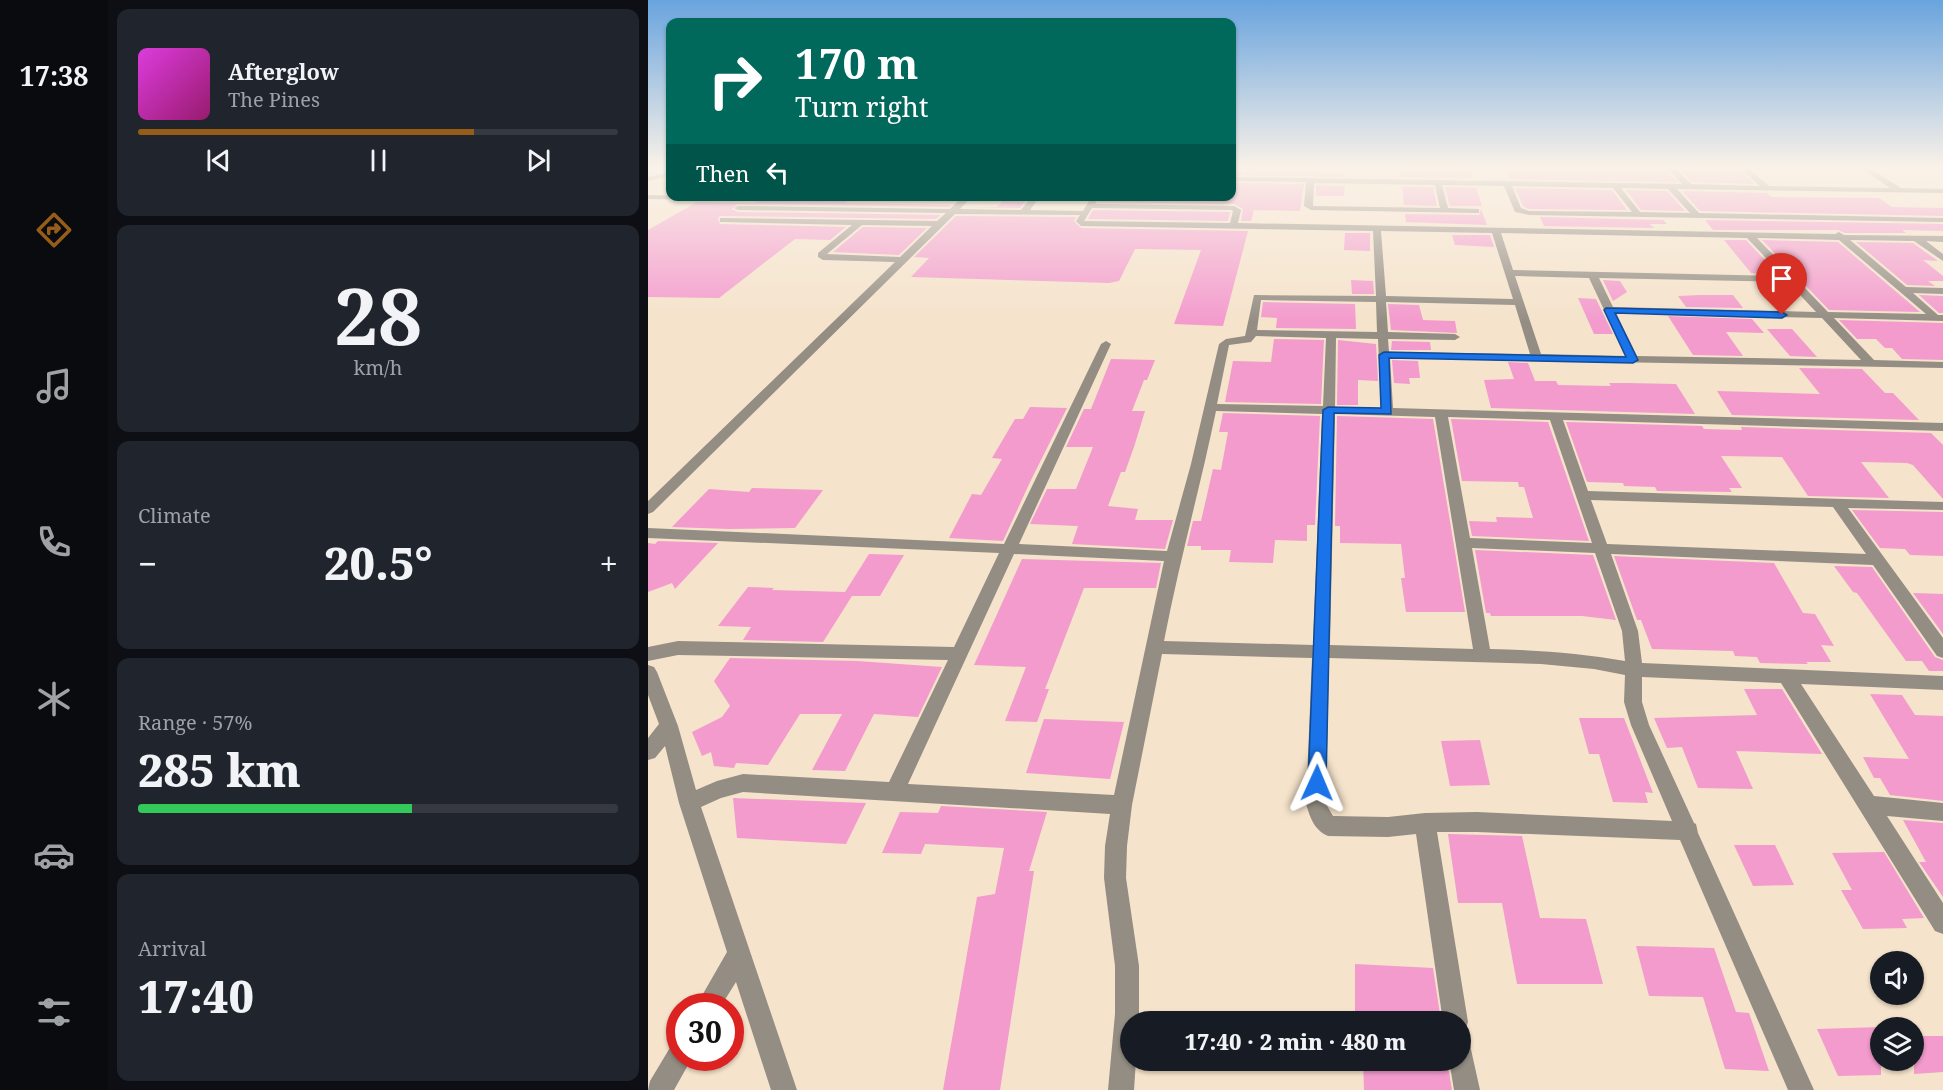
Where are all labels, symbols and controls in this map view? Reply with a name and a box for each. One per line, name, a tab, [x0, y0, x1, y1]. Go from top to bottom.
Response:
text: 170 m	[795, 34, 919, 91]
icon: right	[696, 42, 774, 120]
text: Afterglow	[228, 56, 339, 86]
text: 17:38	[19, 57, 89, 94]
text: The Pines	[228, 86, 320, 113]
text: Turn right	[795, 88, 928, 125]
icon: previous	[202, 144, 235, 177]
icon: pause	[362, 144, 395, 177]
icon: next	[522, 144, 555, 177]
icon: left	[761, 156, 794, 189]
text: Then	[696, 158, 749, 188]
icon: directions	[33, 209, 75, 251]
pin	[1756, 253, 1807, 315]
text: 28	[334, 262, 422, 368]
icon: arrive	[1765, 262, 1798, 295]
text: km/h	[353, 354, 403, 381]
icon: music	[33, 365, 75, 407]
text: Climate	[138, 502, 211, 529]
icon: phone	[33, 521, 75, 563]
text: 20.5°	[324, 532, 433, 593]
text: −	[138, 541, 157, 586]
text: +	[600, 541, 618, 586]
icon: climate	[33, 678, 75, 720]
text: Range · 57%	[138, 709, 252, 736]
text: 285 km	[138, 739, 301, 800]
position arrow	[1285, 751, 1349, 815]
icon: car	[33, 834, 75, 876]
text: Arrival	[138, 935, 206, 962]
map controls	[1870, 951, 1924, 1071]
button: sound	[1870, 951, 1924, 1005]
text: 17:40	[138, 965, 254, 1026]
icon: filters	[33, 991, 75, 1033]
speed limit sign: 30	[666, 993, 744, 1071]
button: layers	[1870, 1017, 1924, 1071]
text: 17:40 · 2 min · 480 m	[1185, 1026, 1406, 1056]

